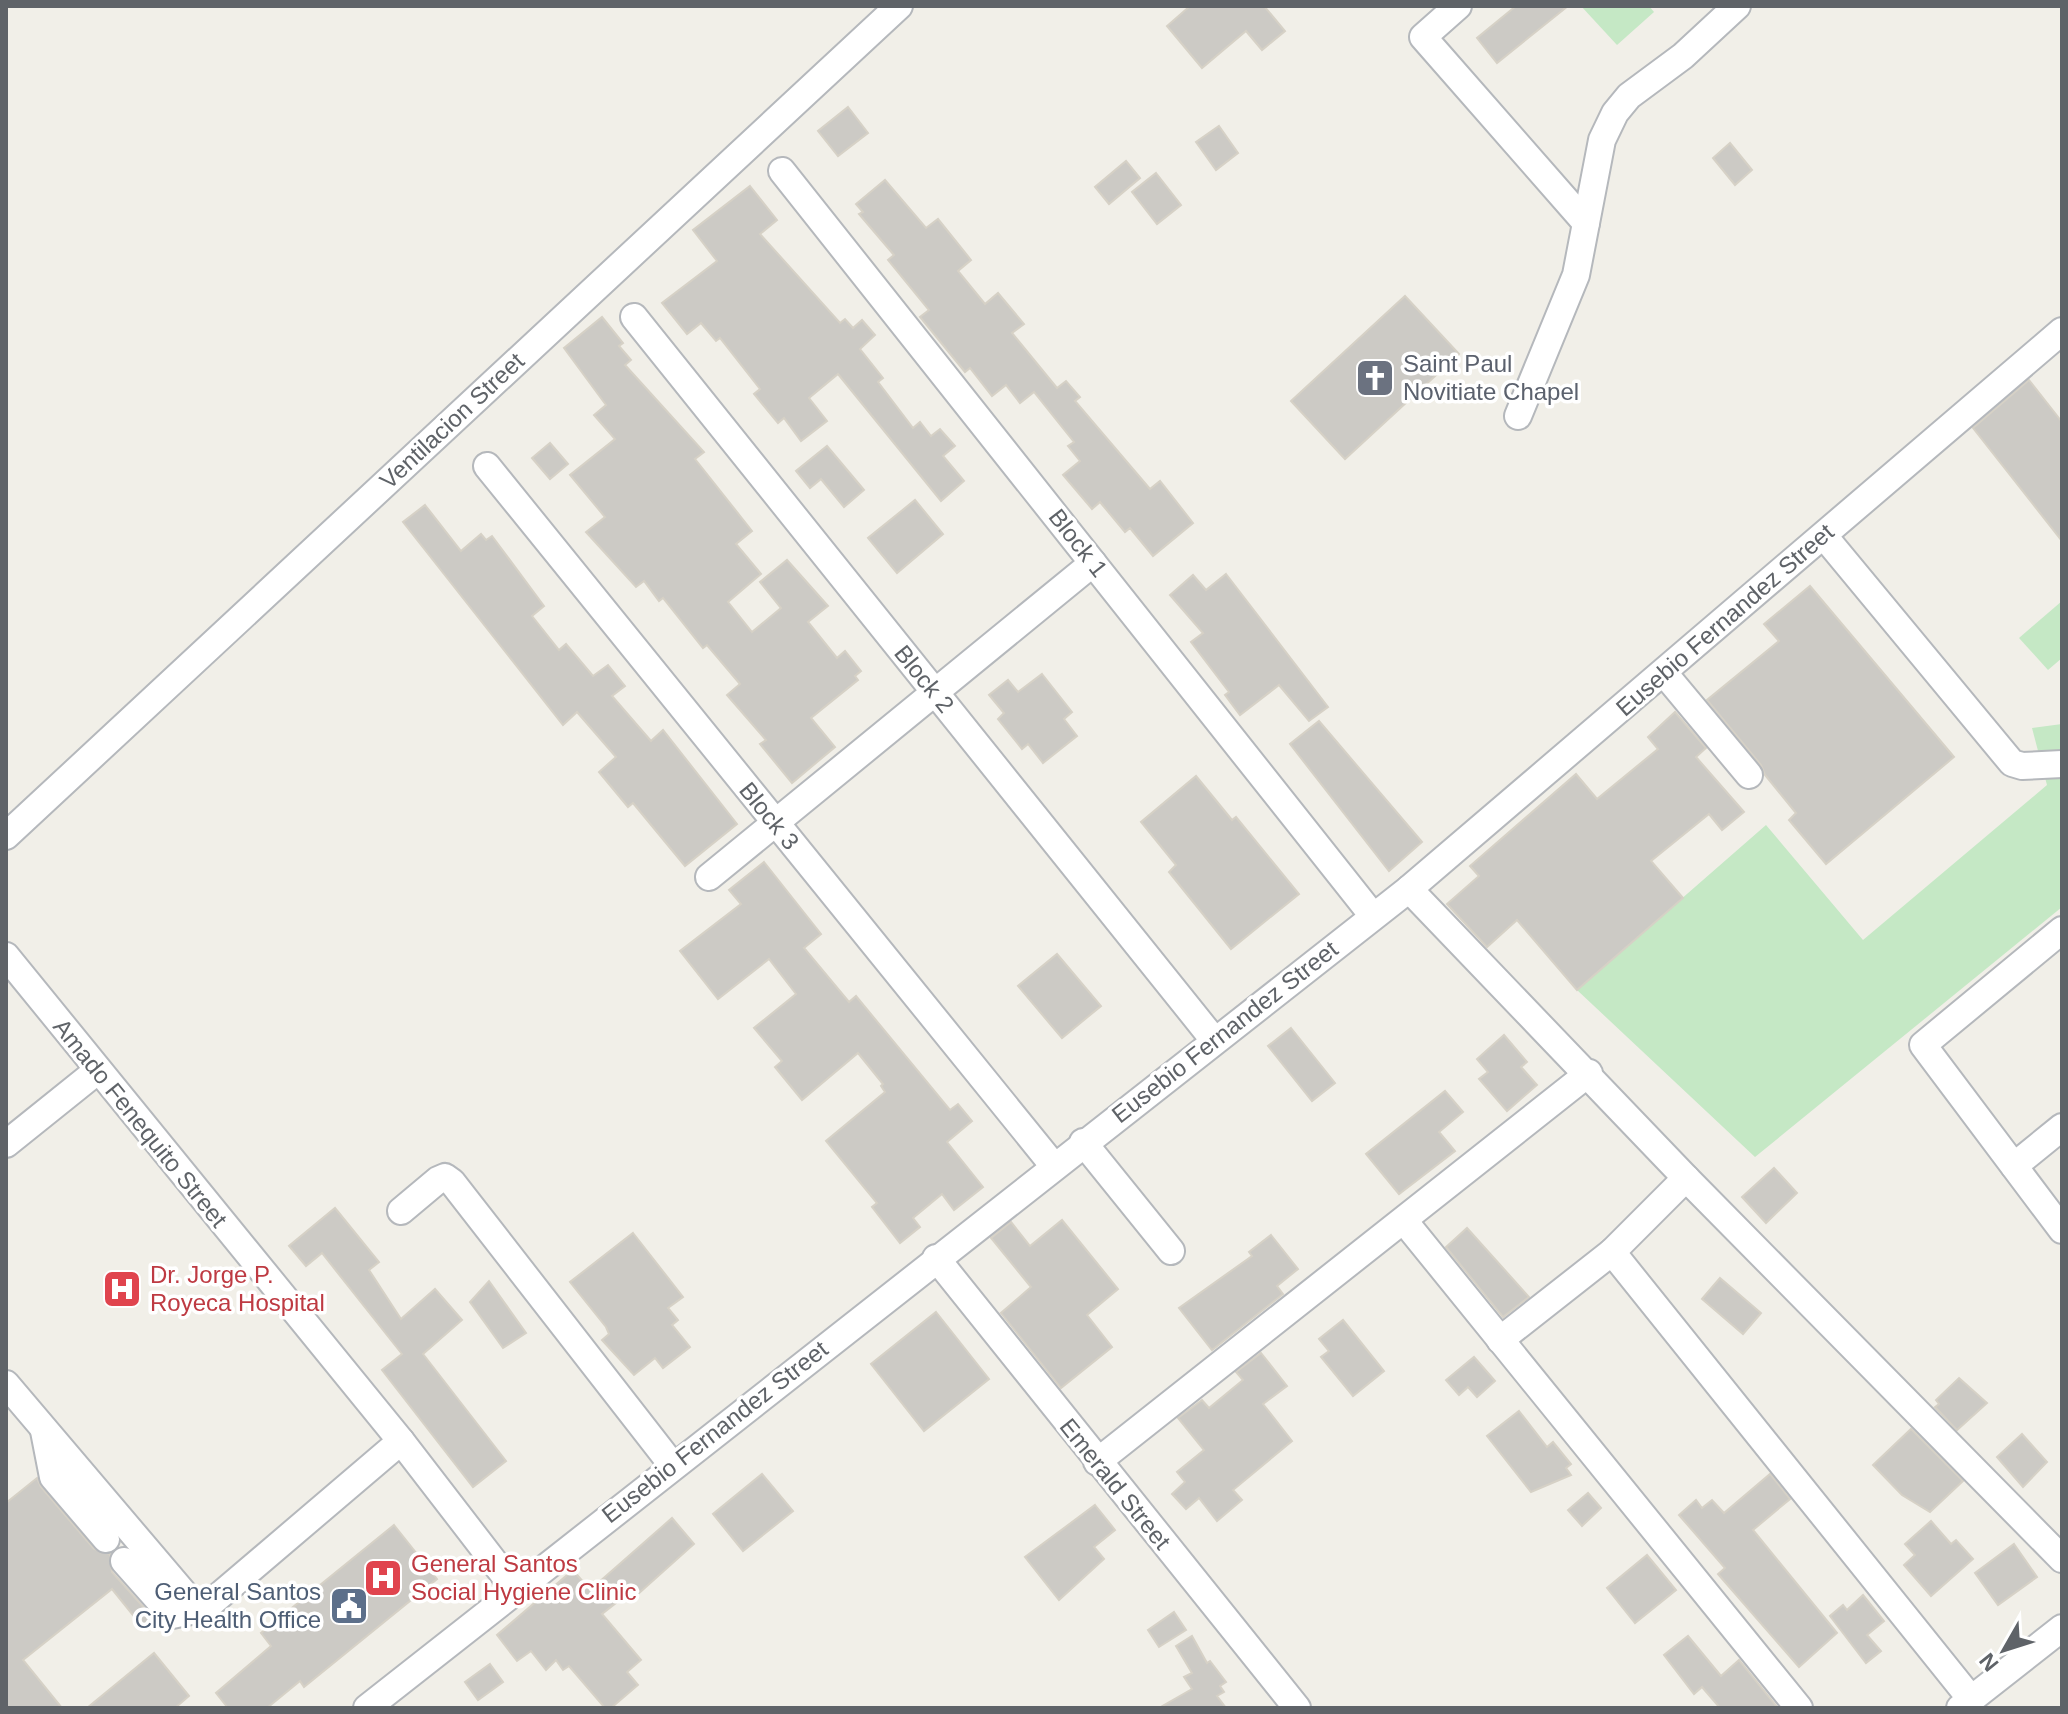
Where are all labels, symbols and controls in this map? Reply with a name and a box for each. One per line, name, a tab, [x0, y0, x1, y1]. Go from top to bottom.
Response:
street label: Ventilacion Street	[374, 347, 529, 494]
place label: Saint Paul Novitiate Chapel	[1403, 350, 1579, 405]
church icon: Saint Paul Novitiate Chapel	[1354, 357, 1396, 399]
street label: Block 1	[1044, 503, 1113, 582]
street label: Eusebio Fernandez Street	[1611, 518, 1839, 721]
street label: Block 2	[889, 640, 960, 718]
street label: Block 3	[734, 777, 805, 855]
street label: Eusebio Fernandez Street	[1107, 935, 1343, 1128]
street label: Amado Fenequito Street	[48, 1013, 233, 1233]
place label: Dr. Jorge P. Royeca Hospital	[150, 1261, 325, 1316]
hospital icon: Dr. Jorge P. Royeca Hospital	[101, 1268, 143, 1310]
street label: Eusebio Fernandez Street	[597, 1335, 833, 1528]
street label: Emerald Street	[1055, 1413, 1176, 1555]
place label: General Santos Social Hygiene Clinic	[411, 1550, 636, 1605]
hospital icon: General Santos Social Hygiene Clinic	[362, 1557, 404, 1599]
place label: General Santos City Health Office	[135, 1578, 321, 1633]
public building icon: General Santos City Health Office	[328, 1585, 370, 1627]
north arrow	[1964, 1610, 2044, 1690]
text: N	[1974, 1648, 2004, 1676]

